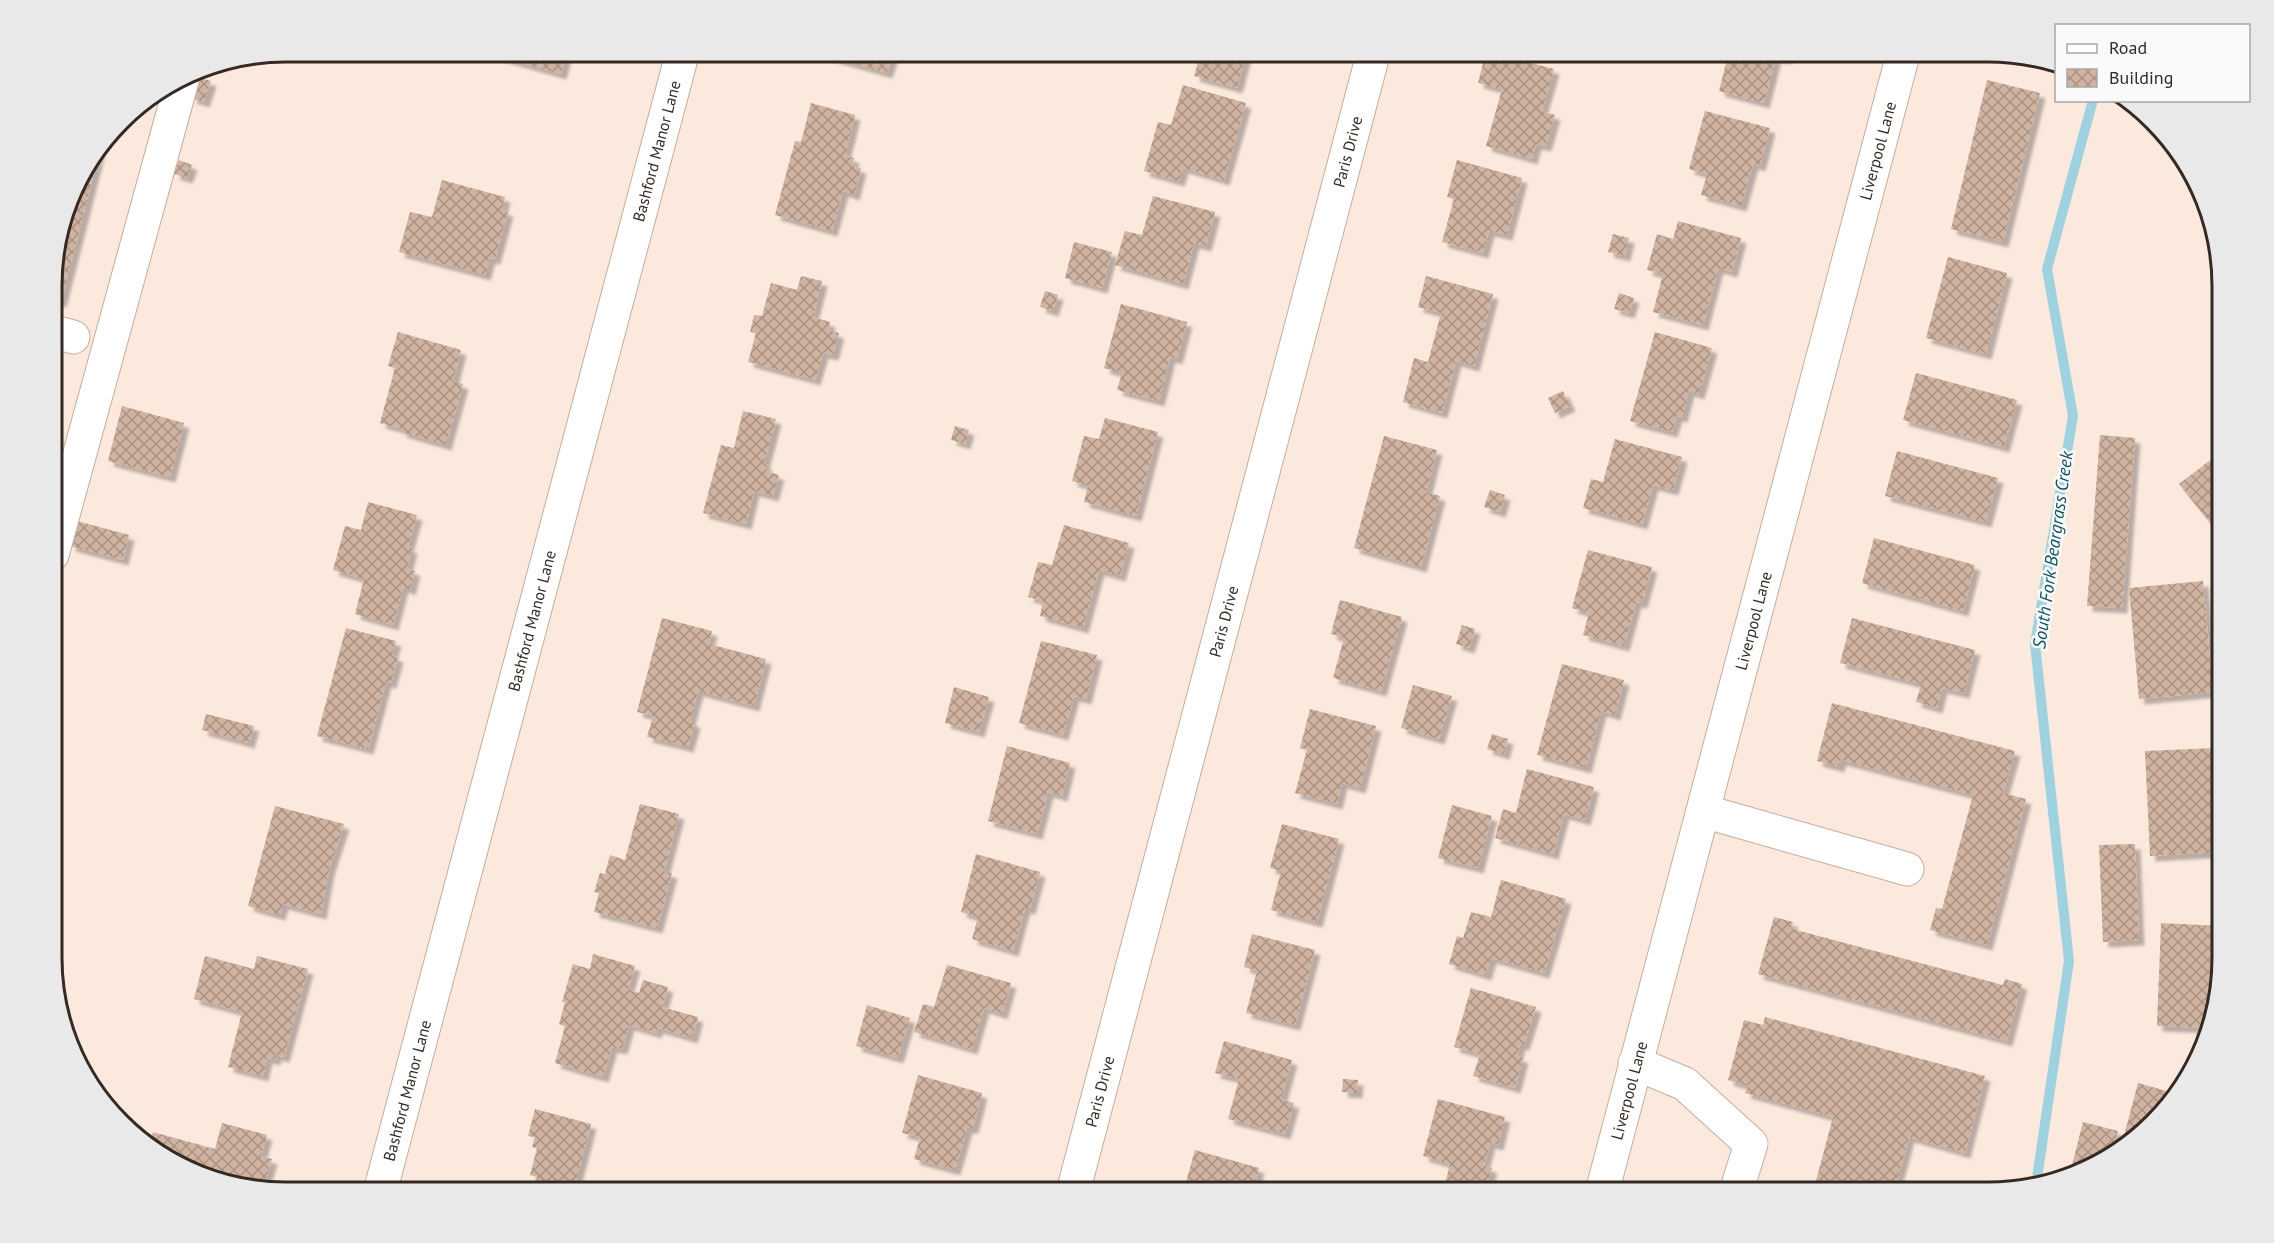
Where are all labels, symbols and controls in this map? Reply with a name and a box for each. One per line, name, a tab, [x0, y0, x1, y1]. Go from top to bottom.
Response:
legend	[2055, 24, 2250, 102]
text: Road	[2109, 36, 2147, 59]
text: Building	[2109, 66, 2173, 89]
street label: Bashford Manor Lane	[628, 78, 685, 224]
street label: Liverpool Lane	[1855, 99, 1900, 202]
street label: Paris Drive	[1328, 114, 1366, 189]
water label: South Fork Beargrass Creek	[2027, 449, 2078, 650]
street label: Bashford Manor Lane	[503, 548, 560, 694]
street label: Liverpool Lane	[1731, 569, 1776, 672]
street label: Paris Drive	[1205, 584, 1242, 659]
street label: Bashford Manor Lane	[379, 1018, 435, 1163]
street label: Liverpool Lane	[1606, 1039, 1651, 1142]
street label: Paris Drive	[1081, 1054, 1119, 1129]

